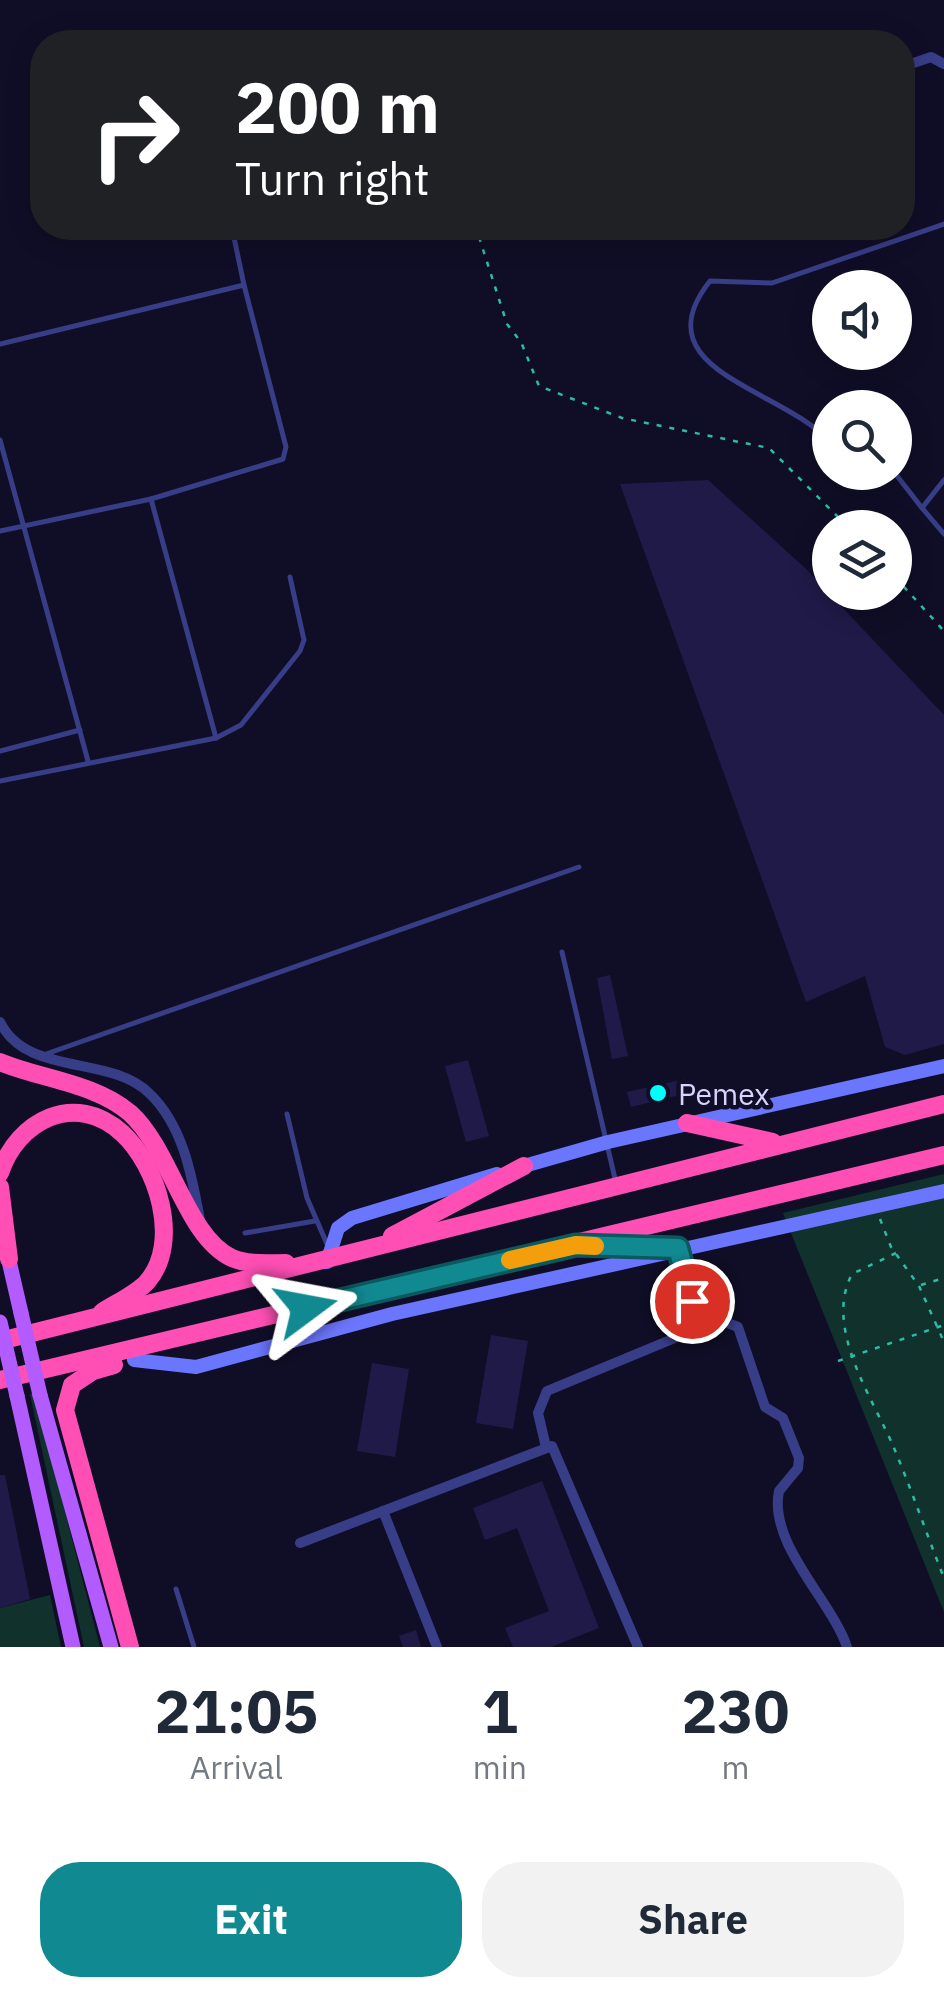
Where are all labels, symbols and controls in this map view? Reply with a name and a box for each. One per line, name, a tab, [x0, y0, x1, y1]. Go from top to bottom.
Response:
text: 200 m	[235, 61, 440, 152]
icon: right	[70, 70, 200, 200]
text: Turn right	[235, 149, 430, 207]
map controls	[812, 270, 912, 610]
button: sound	[812, 270, 912, 370]
button: search	[812, 390, 912, 490]
button: layers	[812, 510, 912, 610]
place label: Pemex	[678, 1074, 770, 1113]
marker: Pemex	[647, 1082, 669, 1104]
position arrow	[254, 1256, 358, 1360]
pin	[650, 1259, 735, 1344]
icon: arrive	[665, 1274, 720, 1329]
text: 21:05	[155, 1671, 318, 1750]
text: 1	[482, 1671, 518, 1750]
text: 230	[681, 1671, 789, 1750]
text: Arrival	[190, 1746, 283, 1788]
text: min	[473, 1746, 527, 1788]
text: m	[722, 1746, 749, 1788]
button: Exit	[40, 1862, 462, 1977]
button: Share	[482, 1862, 904, 1977]

